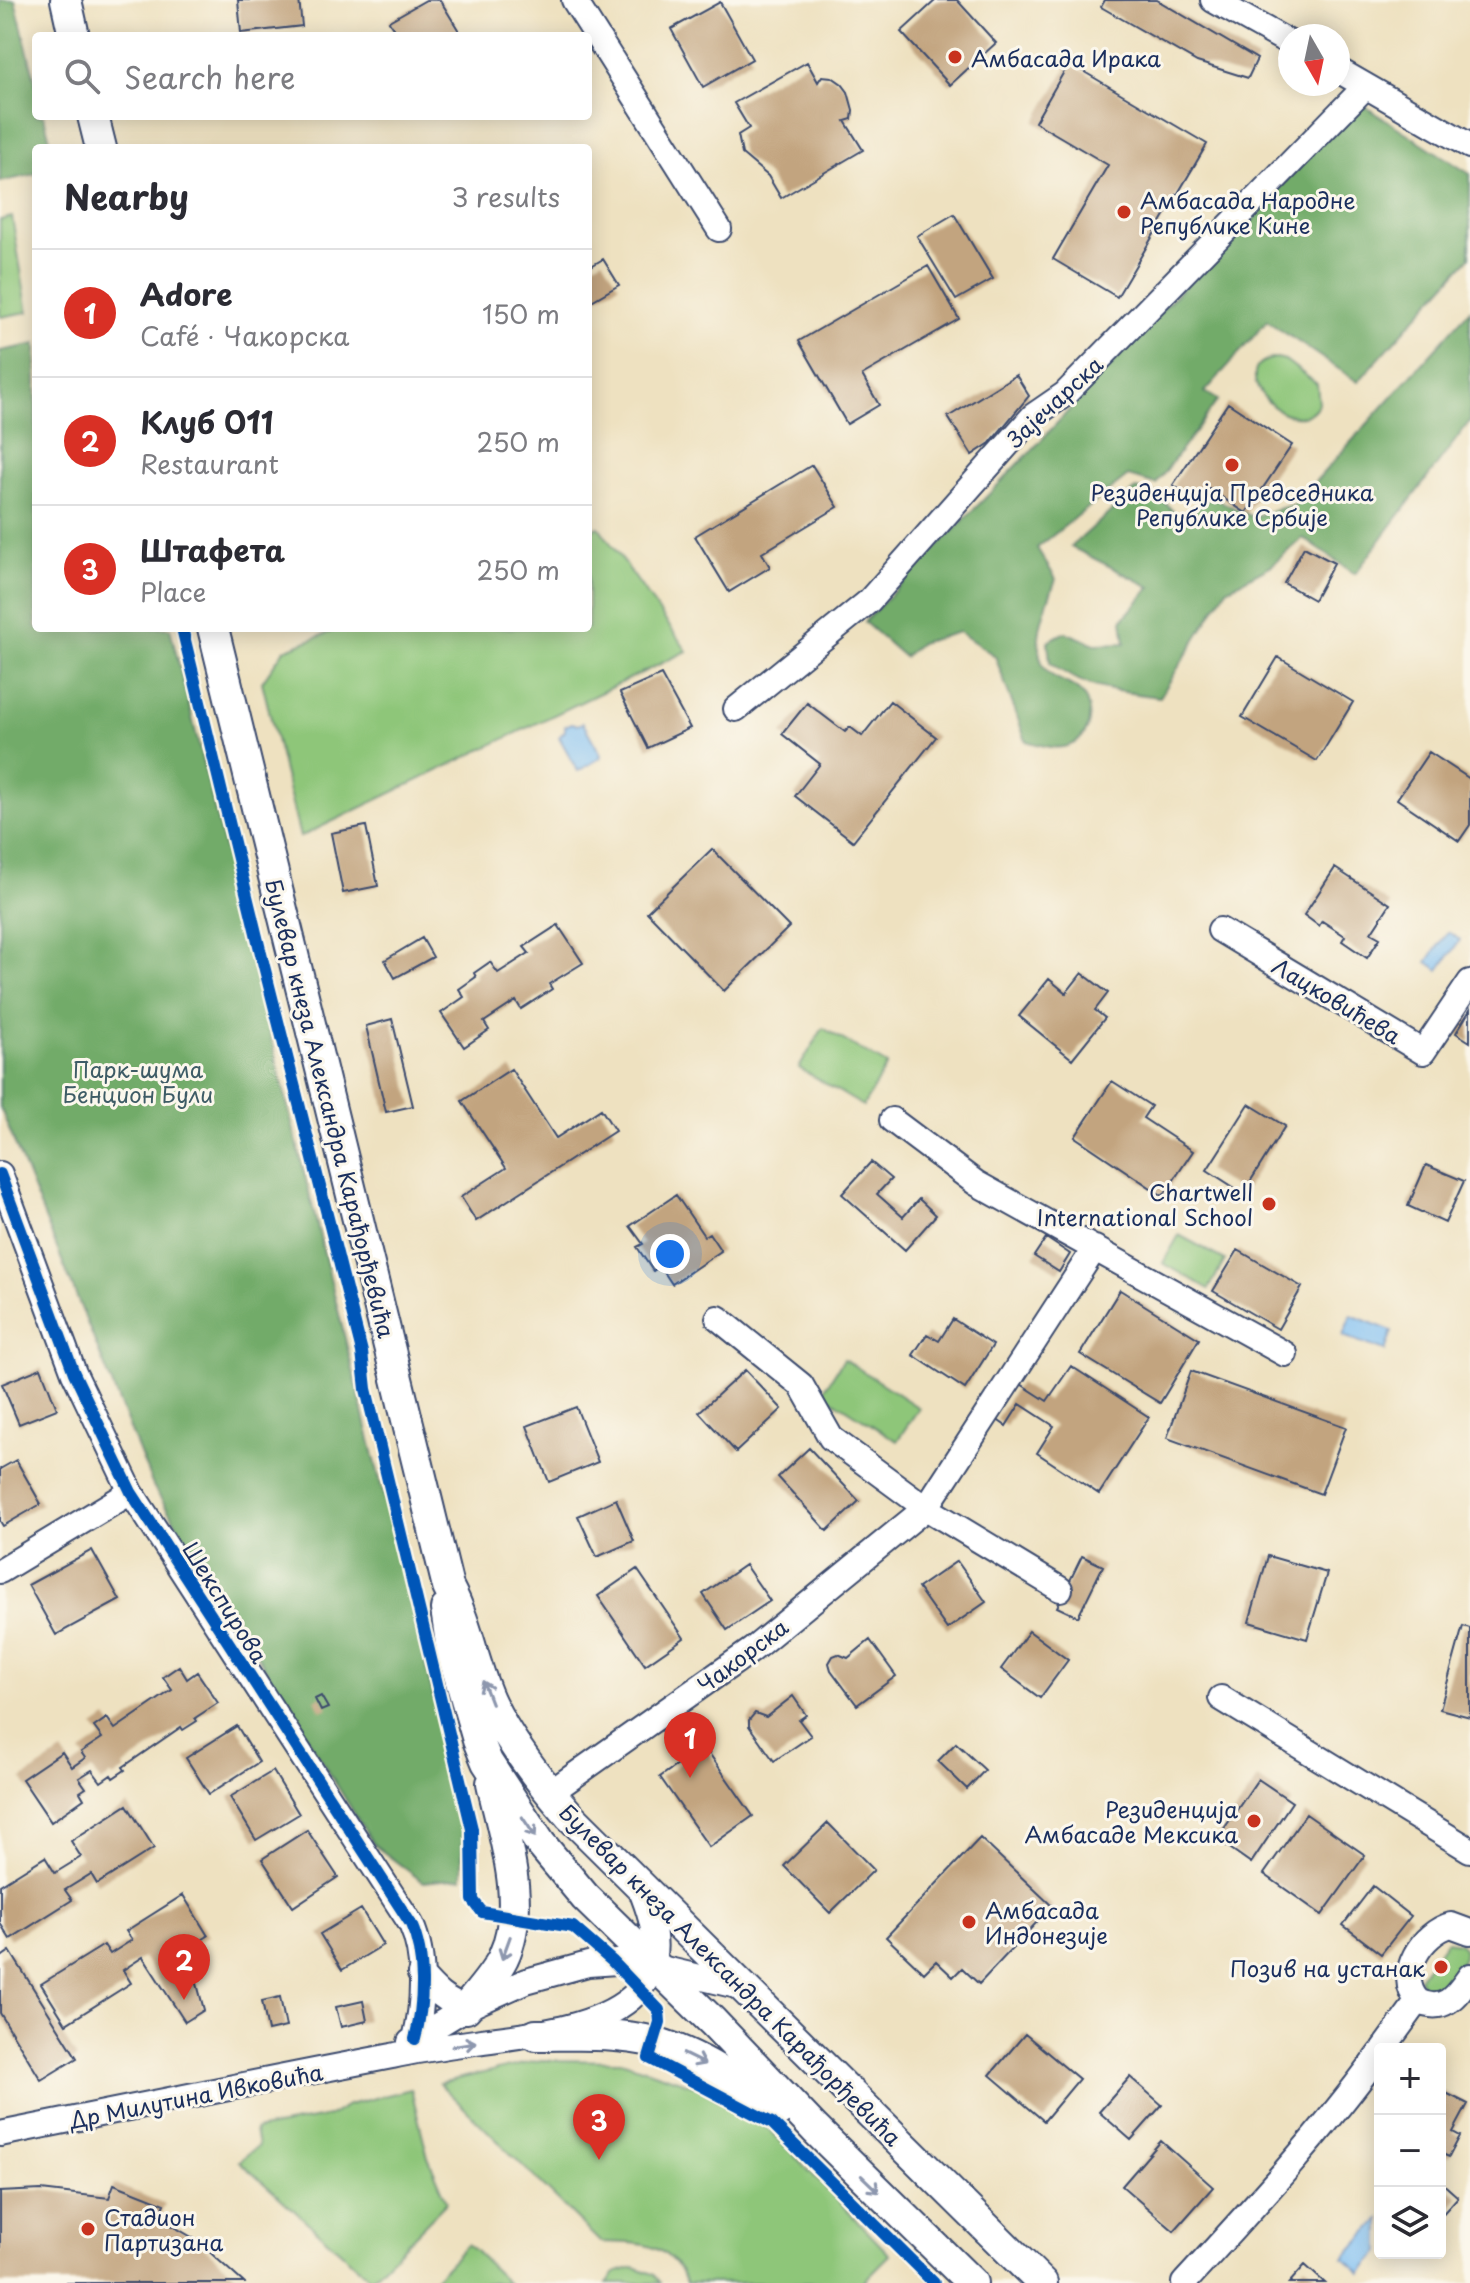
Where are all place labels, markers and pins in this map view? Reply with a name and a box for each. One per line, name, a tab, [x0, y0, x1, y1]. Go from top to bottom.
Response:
place label: Амбасада Ирака	[971, 41, 1161, 74]
marker: Амбасада Ирака	[946, 48, 964, 66]
place label: Амбасада Народне Републике Кине	[1140, 183, 1356, 241]
marker: Амбасада Народне Републике Кине	[1115, 203, 1133, 221]
marker: Резиденција Председника Републике Србије	[1223, 456, 1241, 474]
place label: Резиденција Председника Републике Србије	[1090, 475, 1374, 533]
place label: Chartwell International School	[1037, 1175, 1253, 1233]
marker: Chartwell International School	[1260, 1195, 1278, 1213]
pin: 1	[664, 1712, 716, 1778]
place label: Резиденција Амбасаде Мексика	[1025, 1792, 1238, 1850]
marker: Резиденција Амбасаде Мексика	[1245, 1812, 1263, 1830]
place label: Амбасада Индонезије	[985, 1893, 1108, 1951]
marker: Амбасада Индонезије	[960, 1913, 978, 1931]
pin: 2	[158, 1934, 210, 2000]
place label: Позив на устанак	[1230, 1951, 1426, 1984]
marker: Позив на устанак	[1432, 1958, 1450, 1976]
pin: 3	[573, 2094, 625, 2160]
place label: Стадион Партизана	[104, 2200, 223, 2258]
marker: Стадион Партизана	[79, 2220, 97, 2238]

